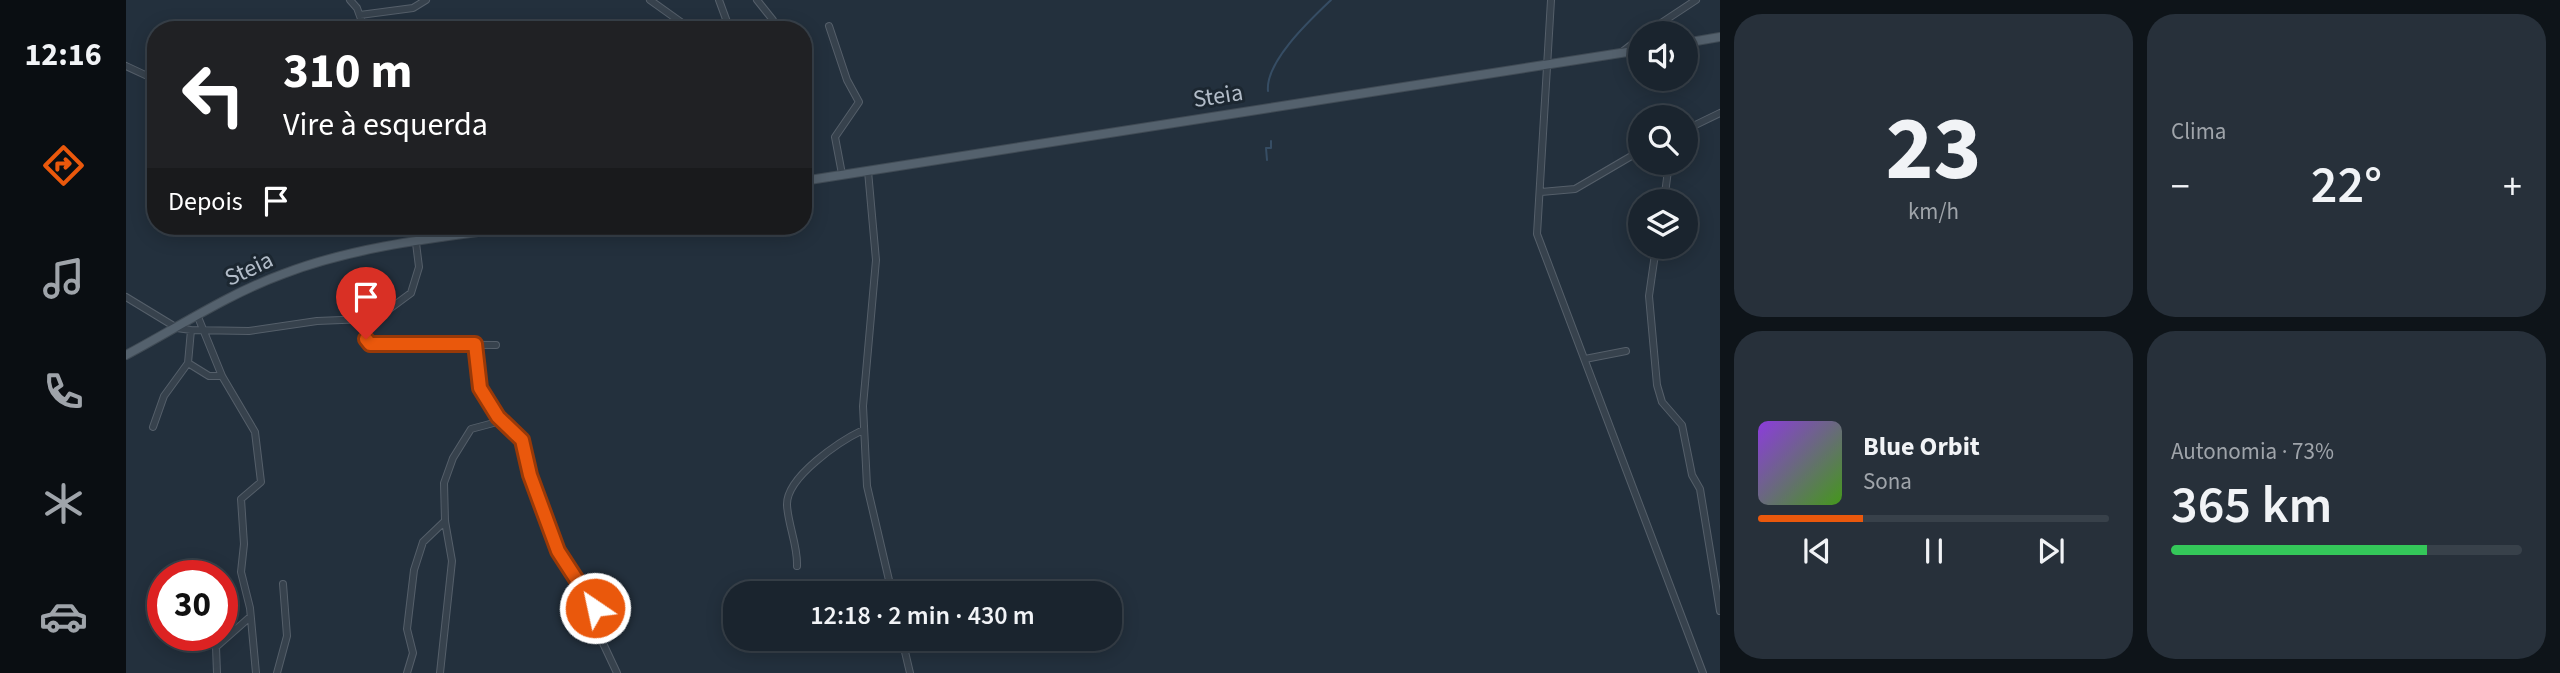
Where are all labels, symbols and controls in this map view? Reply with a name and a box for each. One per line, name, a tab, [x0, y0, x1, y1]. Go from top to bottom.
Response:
map controls	[1628, 21, 1698, 259]
button: sound	[1628, 21, 1698, 91]
text: 12:16	[24, 32, 102, 78]
text: 310 m	[283, 37, 412, 107]
icon: left	[168, 49, 259, 140]
street label: Steia	[1191, 75, 1245, 117]
text: 23	[1885, 85, 1982, 214]
text: Vire à esquerda	[283, 102, 488, 148]
button: search	[1628, 105, 1698, 175]
text: Clima	[2171, 115, 2226, 148]
icon: directions	[39, 141, 88, 190]
text: 22°	[2311, 149, 2382, 223]
text: −	[2171, 160, 2190, 214]
text: +	[2503, 160, 2522, 214]
icon: arrive	[257, 182, 295, 220]
text: Depois	[168, 183, 243, 220]
button: layers	[1628, 189, 1698, 259]
text: km/h	[1908, 195, 1959, 228]
street label: Steia	[219, 243, 279, 295]
icon: music	[39, 254, 88, 303]
pin	[336, 267, 396, 339]
icon: arrive	[347, 278, 385, 316]
icon: phone	[39, 367, 88, 416]
text: Blue Orbit	[1863, 428, 1980, 465]
text: Autonomia · 73%	[2171, 435, 2334, 468]
text: Sona	[1863, 465, 1912, 498]
text: 365 km	[2171, 469, 2332, 543]
icon: climate	[39, 479, 88, 528]
icon: previous	[1798, 532, 1836, 570]
icon: pause	[1915, 532, 1953, 570]
icon: next	[2032, 532, 2070, 570]
speed limit sign: 30	[147, 560, 238, 651]
position arrow	[558, 571, 632, 645]
icon: car	[39, 592, 88, 641]
text: 12:18 · 2 min · 430 m	[810, 597, 1035, 634]

